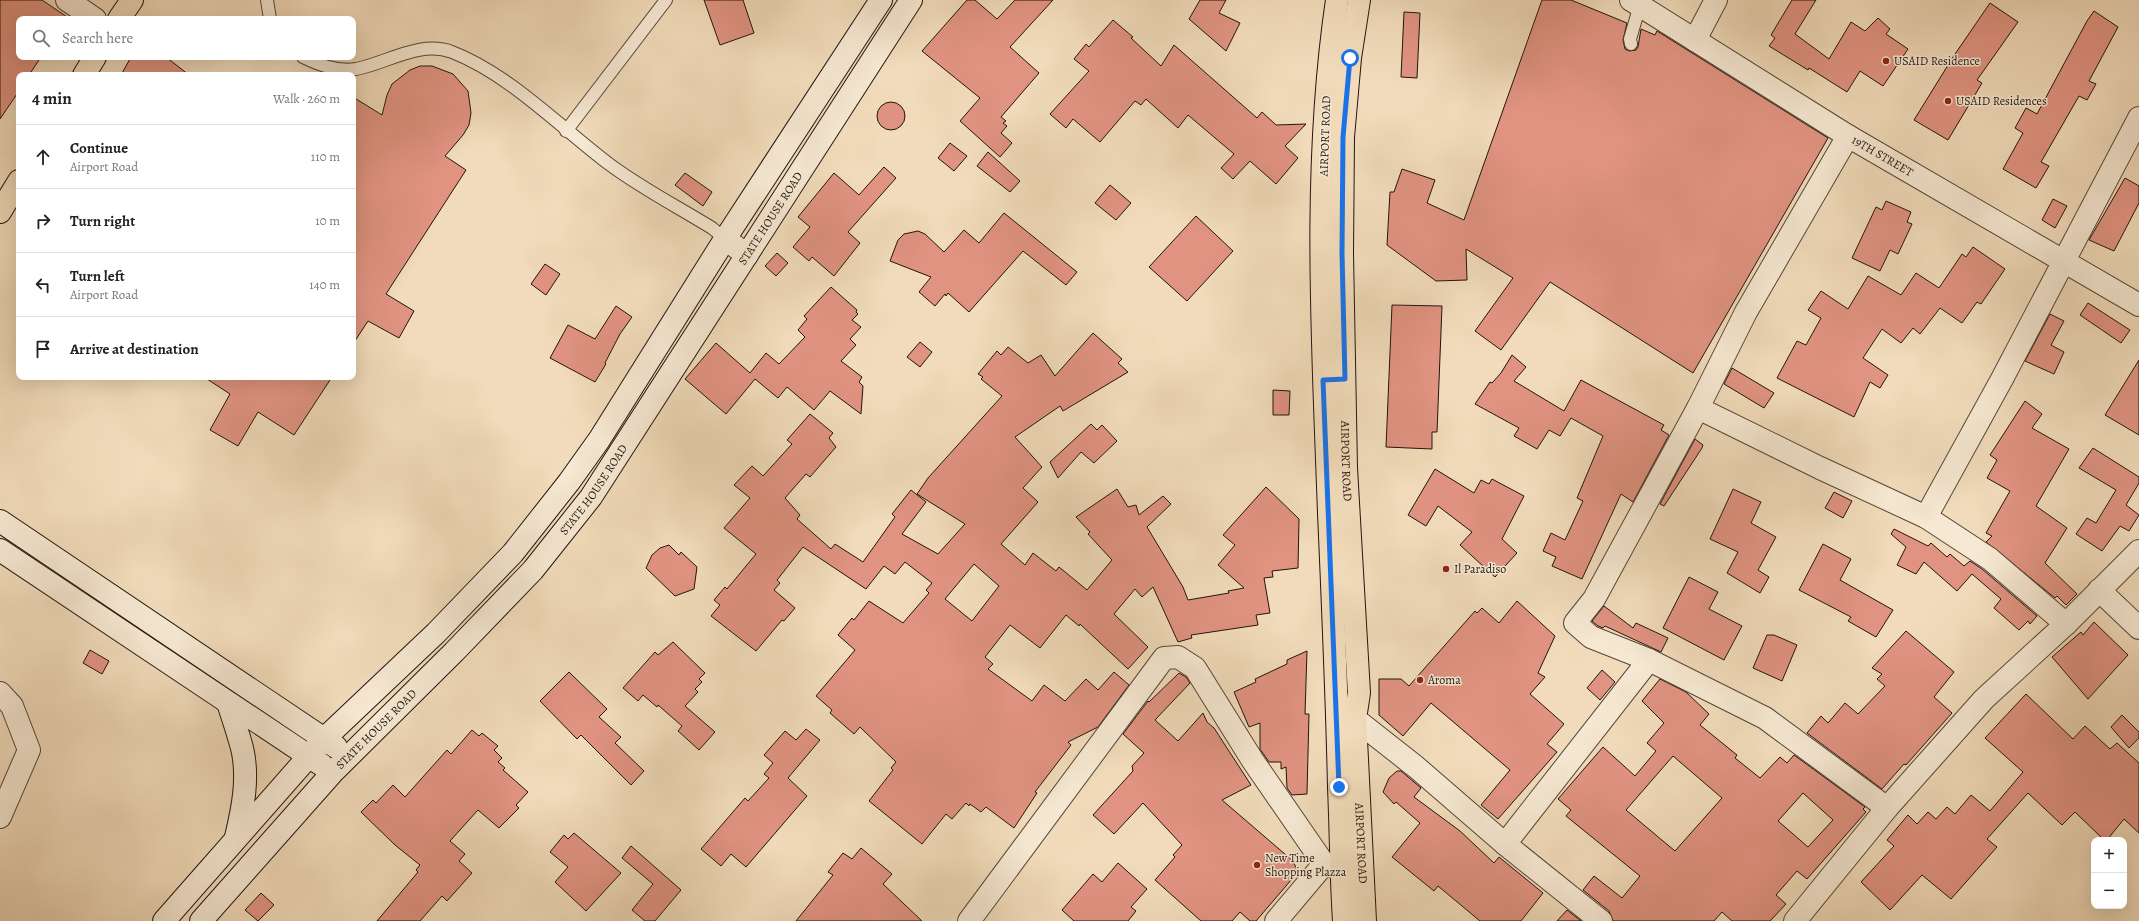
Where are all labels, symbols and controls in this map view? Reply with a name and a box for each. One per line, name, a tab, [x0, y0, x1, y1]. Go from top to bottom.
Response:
search box	[16, 16, 356, 60]
icon: search	[30, 27, 52, 49]
text: Search here	[62, 28, 133, 48]
route start	[1341, 49, 1359, 67]
place label: USAID Residence	[1894, 53, 1980, 69]
marker: USAID Residence	[1881, 56, 1891, 66]
text: 4 min	[32, 87, 72, 110]
text: Walk · 260 m	[273, 90, 340, 107]
place label: USAID Residences	[1956, 93, 2047, 109]
street label: AIRPORT ROAD	[1316, 95, 1334, 178]
marker: USAID Residences	[1943, 96, 1953, 106]
street label: 19TH STREET	[1849, 132, 1917, 180]
text: Continue	[70, 138, 128, 158]
icon: ahead	[32, 146, 54, 168]
text: 110 m	[311, 148, 340, 165]
text: Airport Road	[70, 158, 138, 175]
street label: STATE HOUSE ROAD	[735, 169, 806, 268]
icon: right	[32, 210, 54, 232]
text: Turn right	[70, 211, 135, 231]
text: 10 m	[315, 212, 340, 229]
text: Turn left	[70, 266, 125, 286]
icon: left	[32, 274, 54, 296]
text: 140 m	[309, 276, 340, 293]
text: Airport Road	[70, 286, 138, 303]
icon: arrive	[32, 338, 54, 360]
text: Arrive at destination	[70, 339, 199, 359]
street label: AIRPORT ROAD	[1337, 419, 1356, 502]
street label: STATE HOUSE ROAD	[556, 441, 631, 538]
place label: Il Paradiso	[1454, 561, 1506, 577]
marker: Il Paradiso	[1441, 564, 1451, 574]
place label: Aroma	[1427, 672, 1461, 688]
marker: Aroma	[1415, 675, 1425, 685]
street label: STATE HOUSE ROAD	[332, 685, 420, 773]
route end	[1330, 778, 1348, 796]
street label: AIRPORT ROAD	[1351, 801, 1371, 884]
map controls	[2091, 837, 2127, 909]
button: +	[2091, 837, 2127, 873]
place label: New Time Shopping Plazza	[1265, 850, 1347, 880]
marker: New Time Shopping Plazza	[1252, 860, 1262, 870]
button: −	[2091, 873, 2127, 909]

